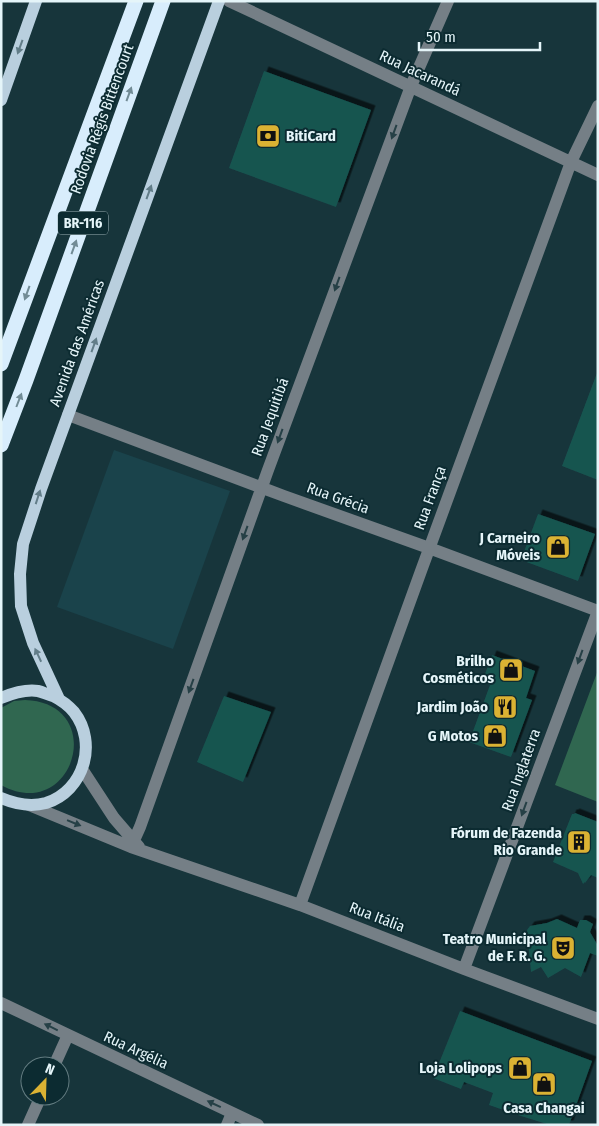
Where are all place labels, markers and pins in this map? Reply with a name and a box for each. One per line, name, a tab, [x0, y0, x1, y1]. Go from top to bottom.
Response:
bank icon: BitiCard	[255, 123, 281, 149]
place label: BitiCard	[286, 127, 336, 145]
place label: J Carneiro Móveis	[478, 529, 540, 564]
shop icon: J Carneiro Móveis	[545, 534, 571, 560]
place label: Brilho Cosméticos	[423, 652, 494, 687]
shop icon: Brilho Cosméticos	[498, 657, 524, 683]
restaurant icon: Jardim João	[492, 694, 518, 720]
place label: Jardim João	[416, 698, 488, 716]
shop icon: G Motos	[482, 723, 508, 749]
place label: G Motos	[428, 727, 478, 745]
place label: Fórum de Fazenda Rio Grande	[451, 824, 563, 859]
building icon: Fórum de Fazenda Rio Grande	[566, 829, 592, 855]
place label: Teatro Municipal de F. R. G.	[443, 930, 547, 965]
theatre icon: Teatro Municipal de F. R. G.	[550, 935, 576, 961]
shop icon: Loja Lolipops	[507, 1055, 533, 1081]
place label: Loja Lolipops	[419, 1059, 502, 1077]
shop icon: Casa Changai	[531, 1071, 557, 1097]
place label: Casa Changai	[503, 1099, 585, 1117]

